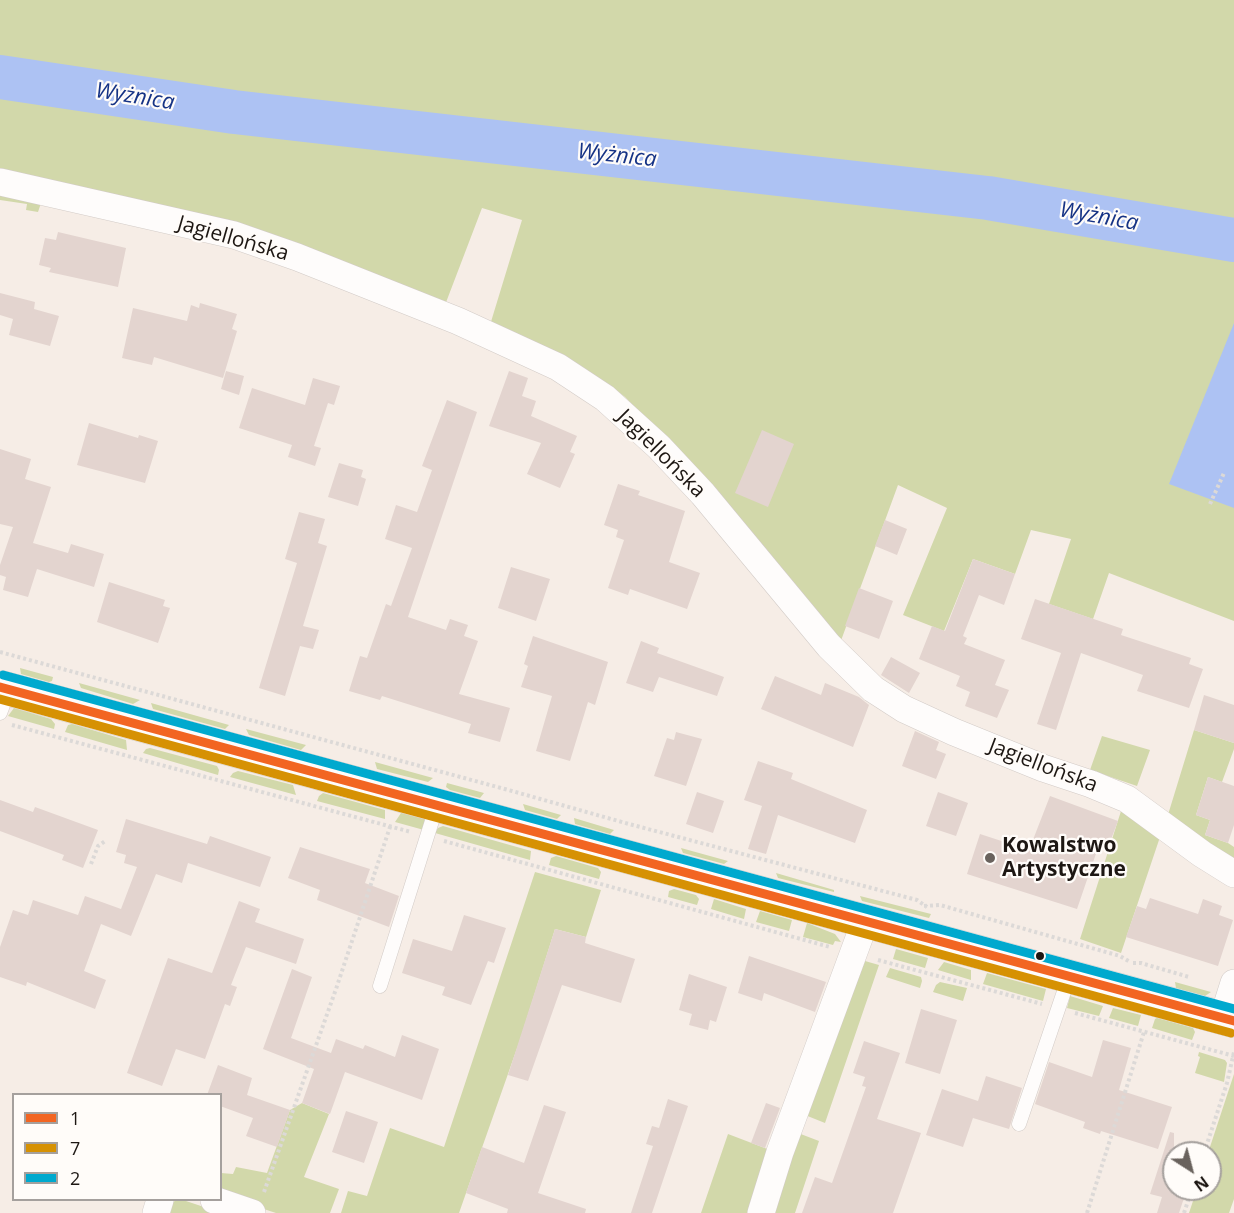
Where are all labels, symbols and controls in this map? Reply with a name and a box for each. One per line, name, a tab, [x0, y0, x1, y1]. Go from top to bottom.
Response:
water label: Wyżnica	[94, 78, 176, 116]
water label: Wyżnica	[576, 139, 658, 173]
water label: Wyżnica	[1058, 197, 1140, 237]
street label: Jagiellońska	[174, 211, 292, 267]
street label: Jagiellońska	[612, 405, 710, 503]
street label: Jagiellońska	[985, 734, 1101, 798]
place label: Kowalstwo Artystyczne	[1002, 833, 1126, 883]
marker: Kowalstwo Artystyczne	[983, 851, 997, 865]
unlabelled marker	[1034, 950, 1046, 962]
legend	[12, 1093, 222, 1201]
text: 1	[70, 1106, 80, 1130]
text: 7	[70, 1136, 80, 1160]
north arrow	[1162, 1141, 1222, 1201]
text: 2	[70, 1166, 80, 1190]
text: N	[1190, 1171, 1213, 1197]

